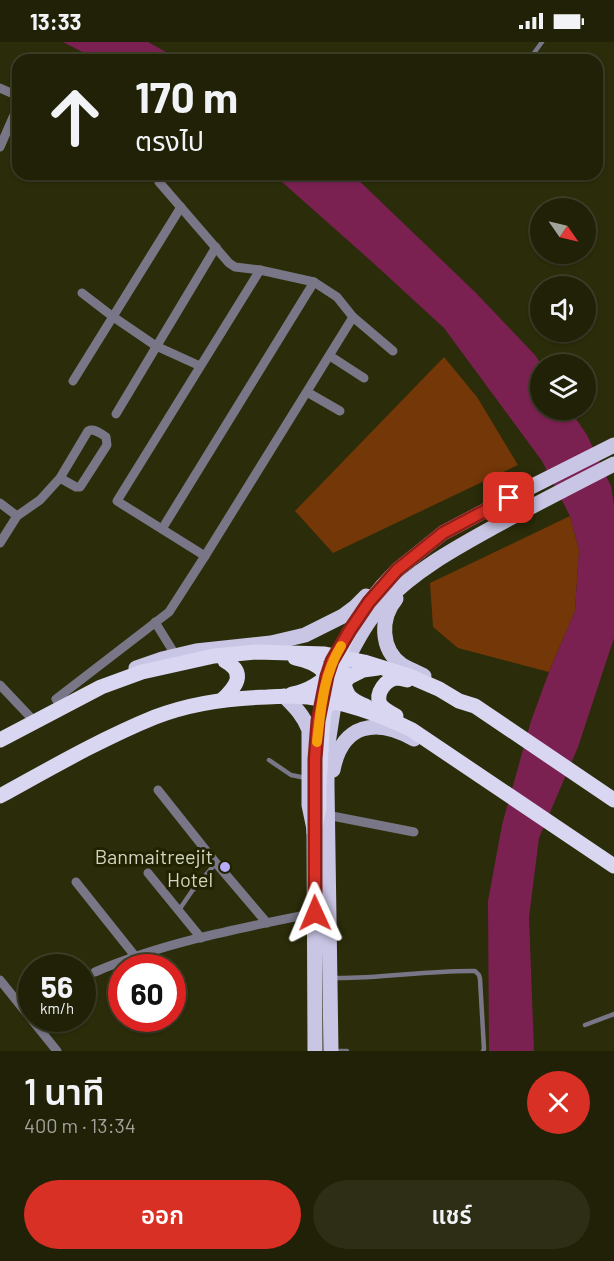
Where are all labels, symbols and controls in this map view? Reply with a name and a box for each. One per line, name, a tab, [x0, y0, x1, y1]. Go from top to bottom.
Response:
text: 13:33	[30, 8, 81, 34]
text: 170 m	[135, 71, 238, 121]
icon: ahead	[36, 78, 114, 156]
text: ตรงไป	[135, 124, 204, 156]
north arrow	[530, 198, 596, 264]
map controls	[530, 198, 596, 420]
button: sound	[530, 276, 596, 342]
button: layers	[530, 354, 596, 420]
pin	[483, 472, 534, 523]
icon: arrive	[492, 481, 525, 514]
place label: Banmaitreejit Hotel	[95, 844, 213, 891]
marker: Banmaitreejit Hotel	[218, 860, 232, 874]
position arrow	[283, 881, 347, 945]
speed limit sign: 60	[108, 954, 186, 1032]
text: 56	[41, 968, 73, 1004]
text: km/h	[40, 999, 74, 1017]
text: 1 นาที	[24, 1069, 105, 1112]
button: close	[527, 1071, 590, 1134]
text: 400 m · 13:34	[24, 1113, 136, 1137]
button: ออก	[24, 1180, 301, 1249]
button: แชร์	[313, 1180, 590, 1249]

